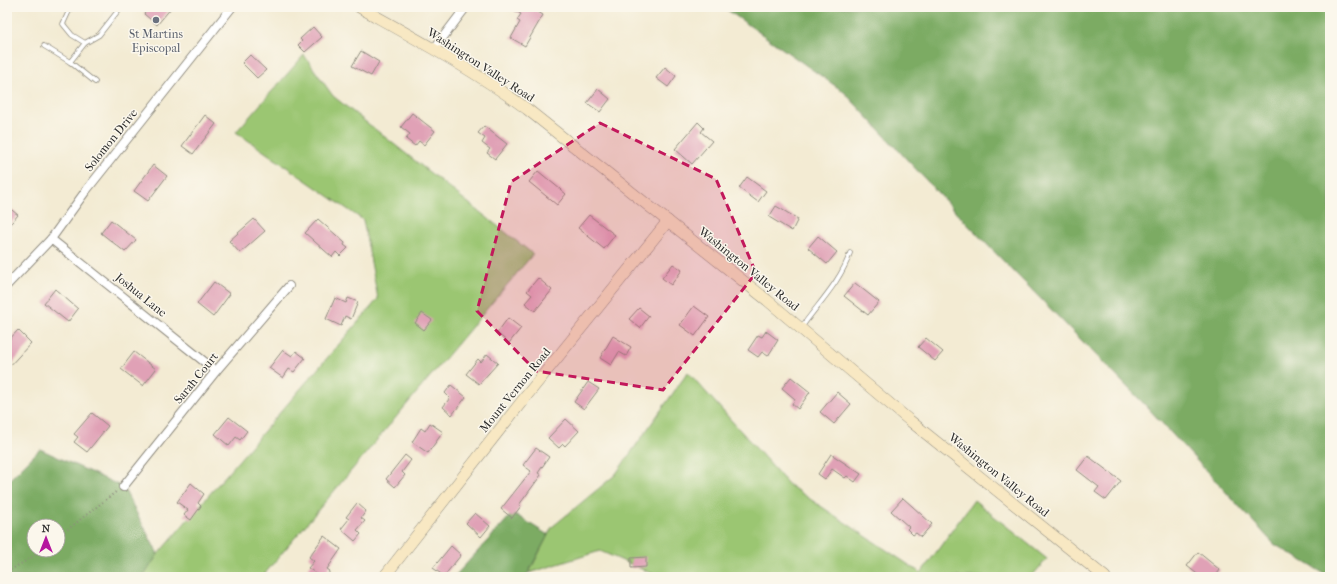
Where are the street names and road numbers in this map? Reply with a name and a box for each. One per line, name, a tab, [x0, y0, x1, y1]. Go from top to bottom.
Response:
street label: Washington Valley Road	[424, 25, 538, 105]
street label: Solomon Drive	[82, 106, 140, 174]
street label: Washington Valley Road	[695, 224, 802, 314]
street label: Joshua Lane	[112, 269, 170, 320]
street label: Mount Vernon Road	[477, 345, 554, 435]
street label: Sarah Court	[171, 349, 221, 407]
street label: Washington Valley Road	[945, 430, 1052, 520]

